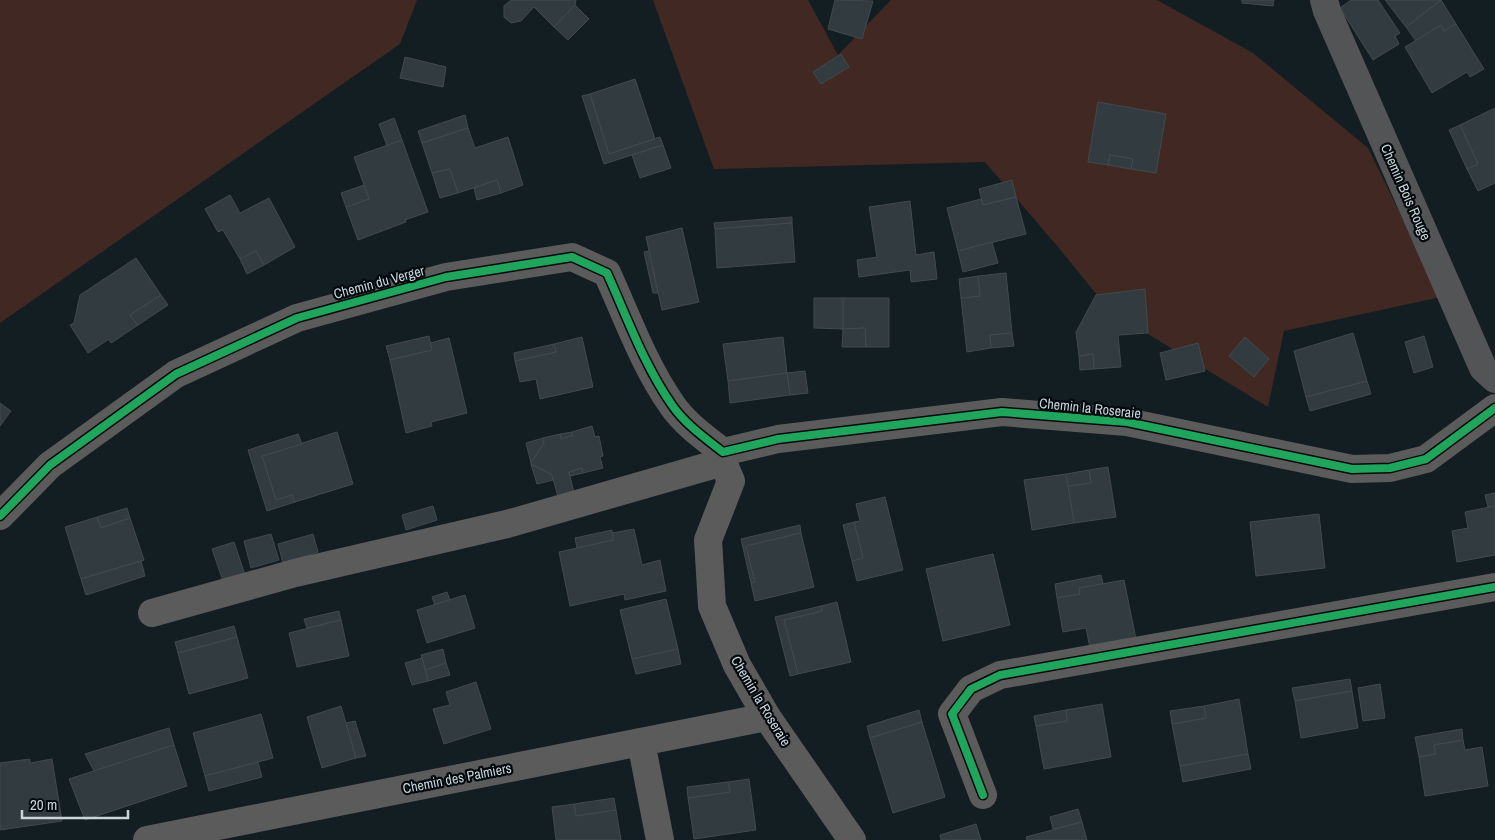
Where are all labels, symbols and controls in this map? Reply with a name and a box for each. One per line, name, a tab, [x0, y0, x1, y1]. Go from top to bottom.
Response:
street label: Chemin Bois Rouge	[1377, 141, 1435, 243]
street label: Chemin du Verger	[332, 261, 426, 303]
street label: Chemin la Roseraie	[1038, 394, 1142, 422]
street label: Chemin la Roseraie	[727, 653, 795, 749]
street label: Chemin des Palmiers	[401, 759, 513, 797]
scale bar	[22, 788, 129, 820]
text: 20 m	[30, 794, 57, 815]

